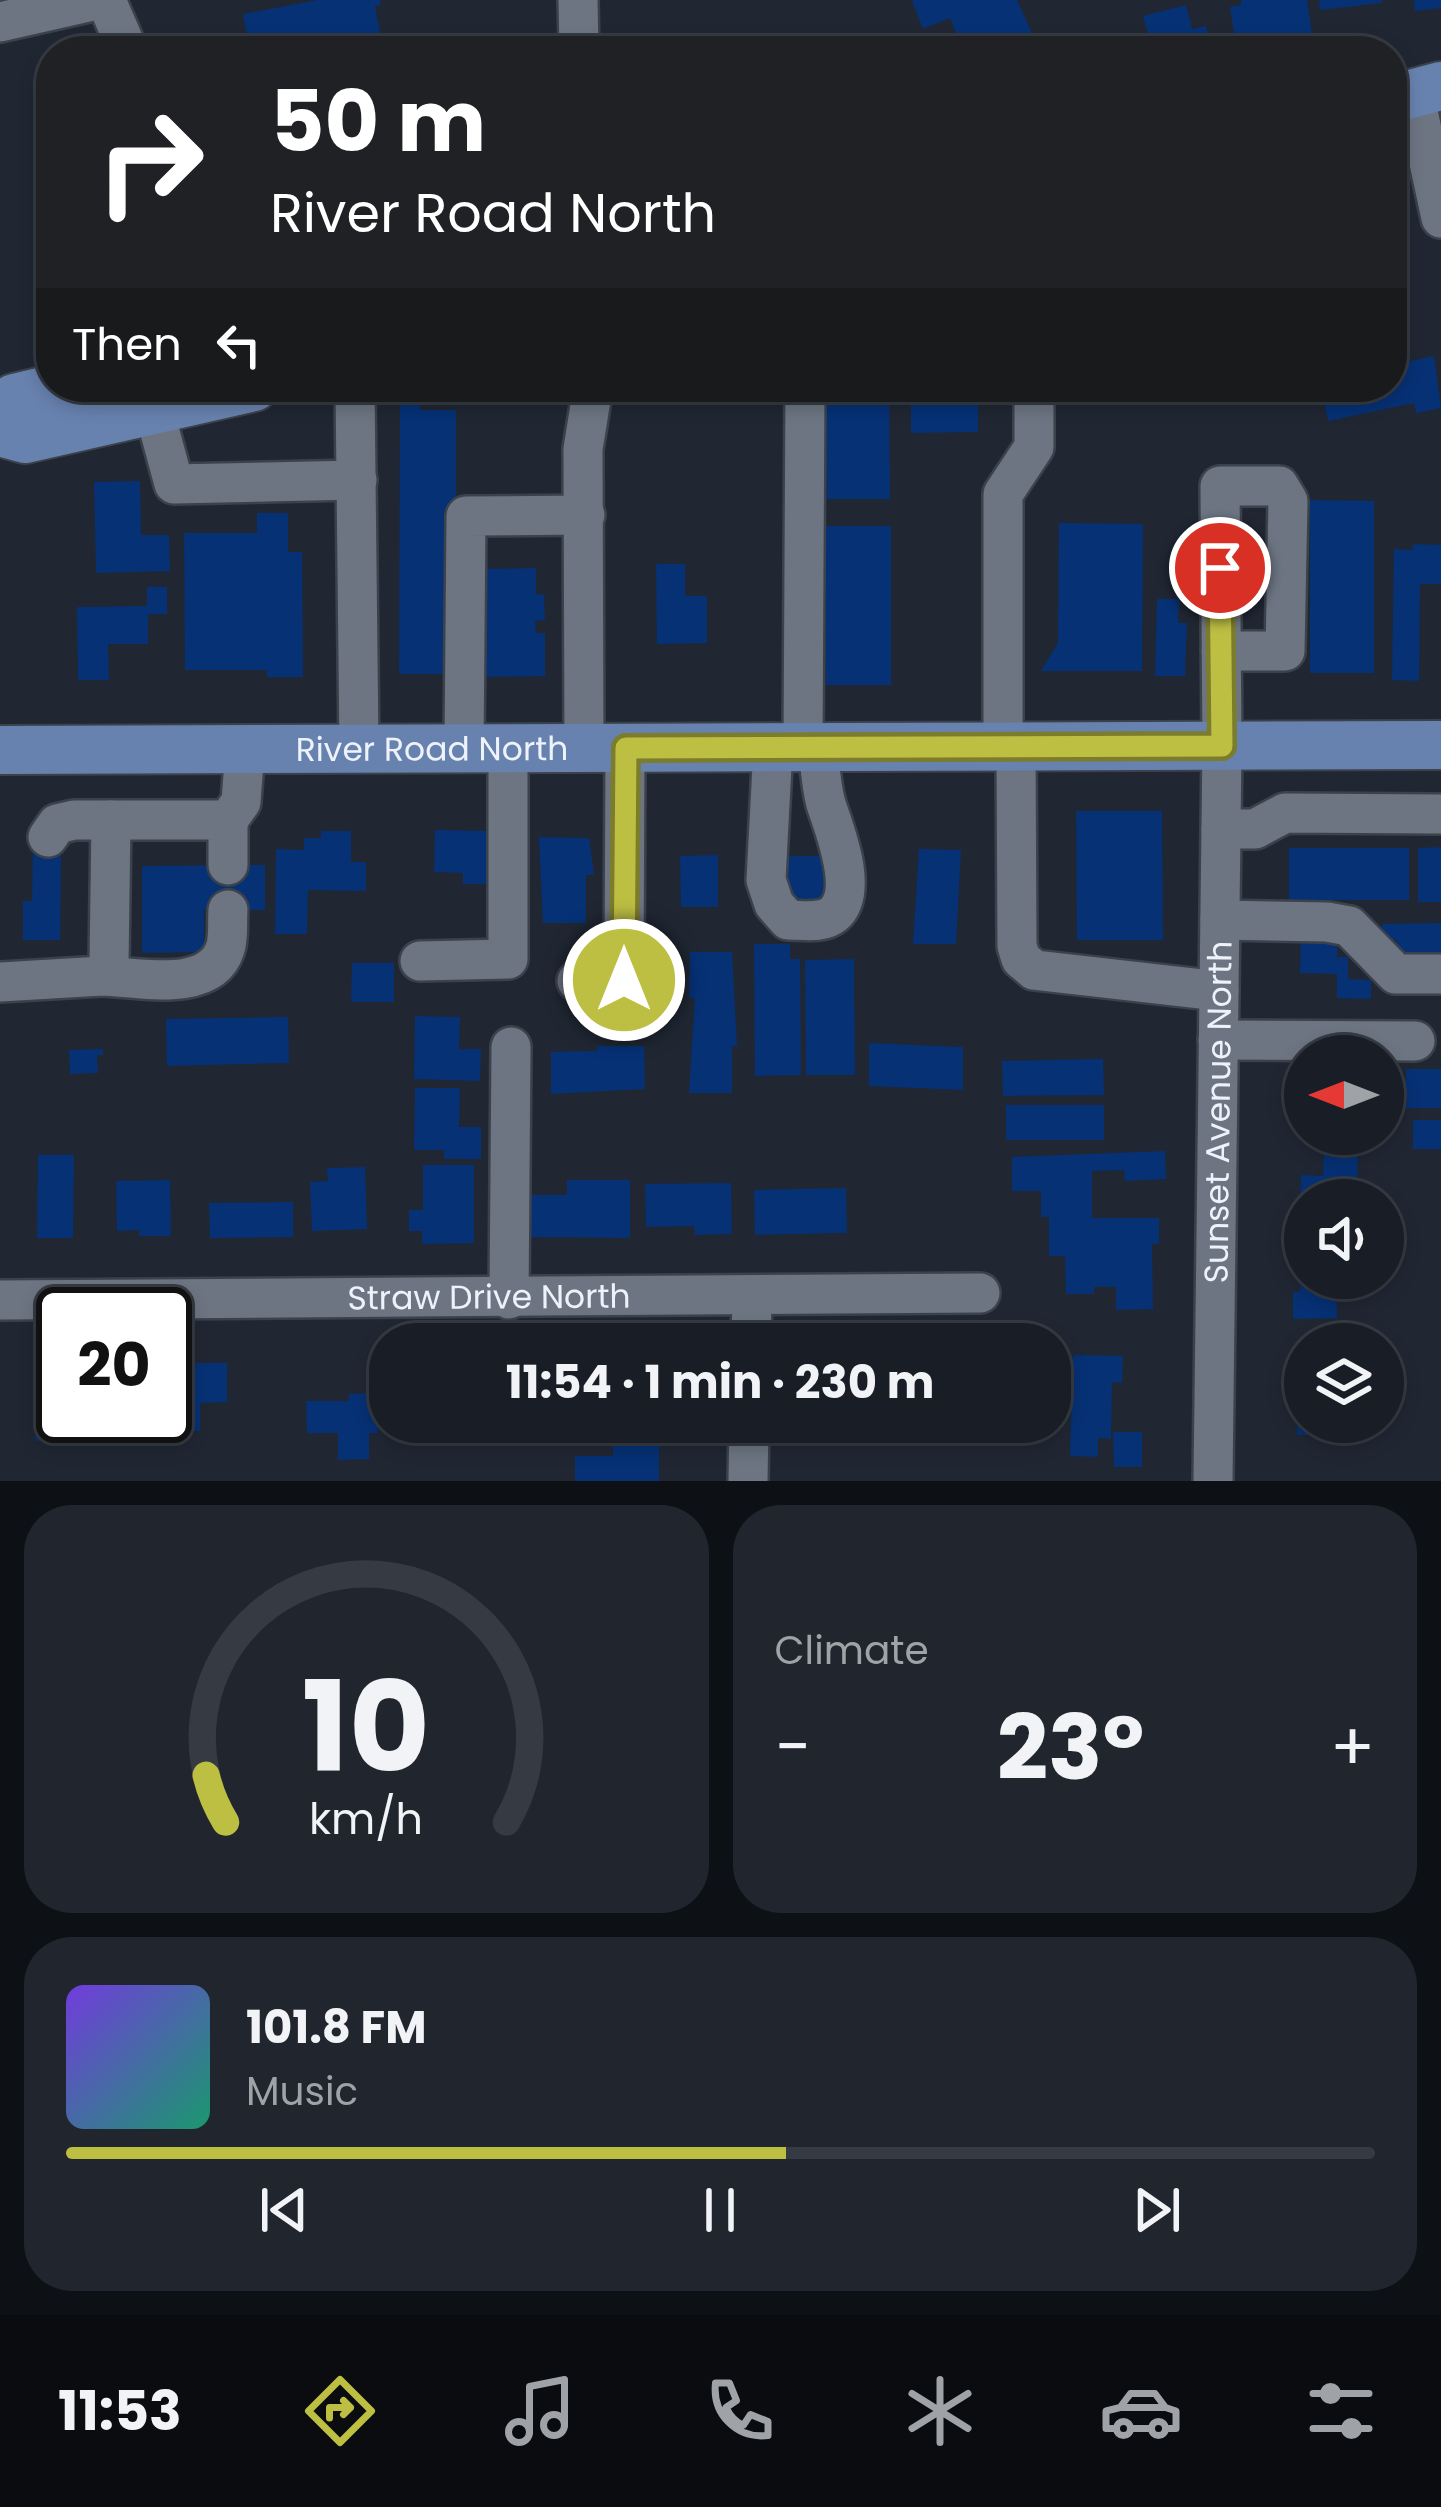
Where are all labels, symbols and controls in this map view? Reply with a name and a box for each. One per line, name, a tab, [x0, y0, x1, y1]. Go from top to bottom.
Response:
text: 50 m	[270, 63, 486, 180]
icon: right	[72, 84, 228, 240]
text: River Road North	[270, 175, 716, 251]
icon: left	[206, 312, 272, 378]
text: Then	[72, 313, 182, 376]
pin	[1169, 517, 1271, 619]
icon: arrive	[1187, 535, 1253, 601]
street label: River Road North	[296, 725, 568, 773]
position arrow	[561, 917, 687, 1043]
street label: Sunset Avenue North	[1192, 940, 1244, 1284]
north arrow	[1284, 1035, 1404, 1155]
map controls	[1284, 1035, 1404, 1443]
button: sound	[1284, 1179, 1404, 1299]
street label: Straw Drive North	[347, 1272, 631, 1322]
speed limit sign: 20	[36, 1287, 192, 1443]
button: layers	[1284, 1323, 1404, 1443]
text: 11:54 · 1 min · 230 m	[506, 1351, 934, 1414]
text: Climate	[775, 1623, 929, 1678]
text: 10	[302, 1640, 430, 1815]
text: 23°	[997, 1684, 1144, 1811]
text: −	[775, 1701, 811, 1793]
text: +	[1330, 1701, 1375, 1793]
text: km/h	[309, 1789, 423, 1849]
text: 101.8 FM	[246, 1996, 427, 2059]
text: Music	[246, 2064, 358, 2119]
icon: previous	[251, 2177, 317, 2243]
icon: pause	[687, 2177, 753, 2243]
icon: next	[1124, 2177, 1190, 2243]
icon: directions	[298, 2369, 382, 2453]
icon: music	[498, 2369, 582, 2453]
icon: phone	[698, 2369, 782, 2453]
icon: climate	[898, 2369, 982, 2453]
icon: car	[1099, 2369, 1183, 2453]
icon: filters	[1299, 2369, 1383, 2453]
text: 11:53	[58, 2373, 182, 2449]

